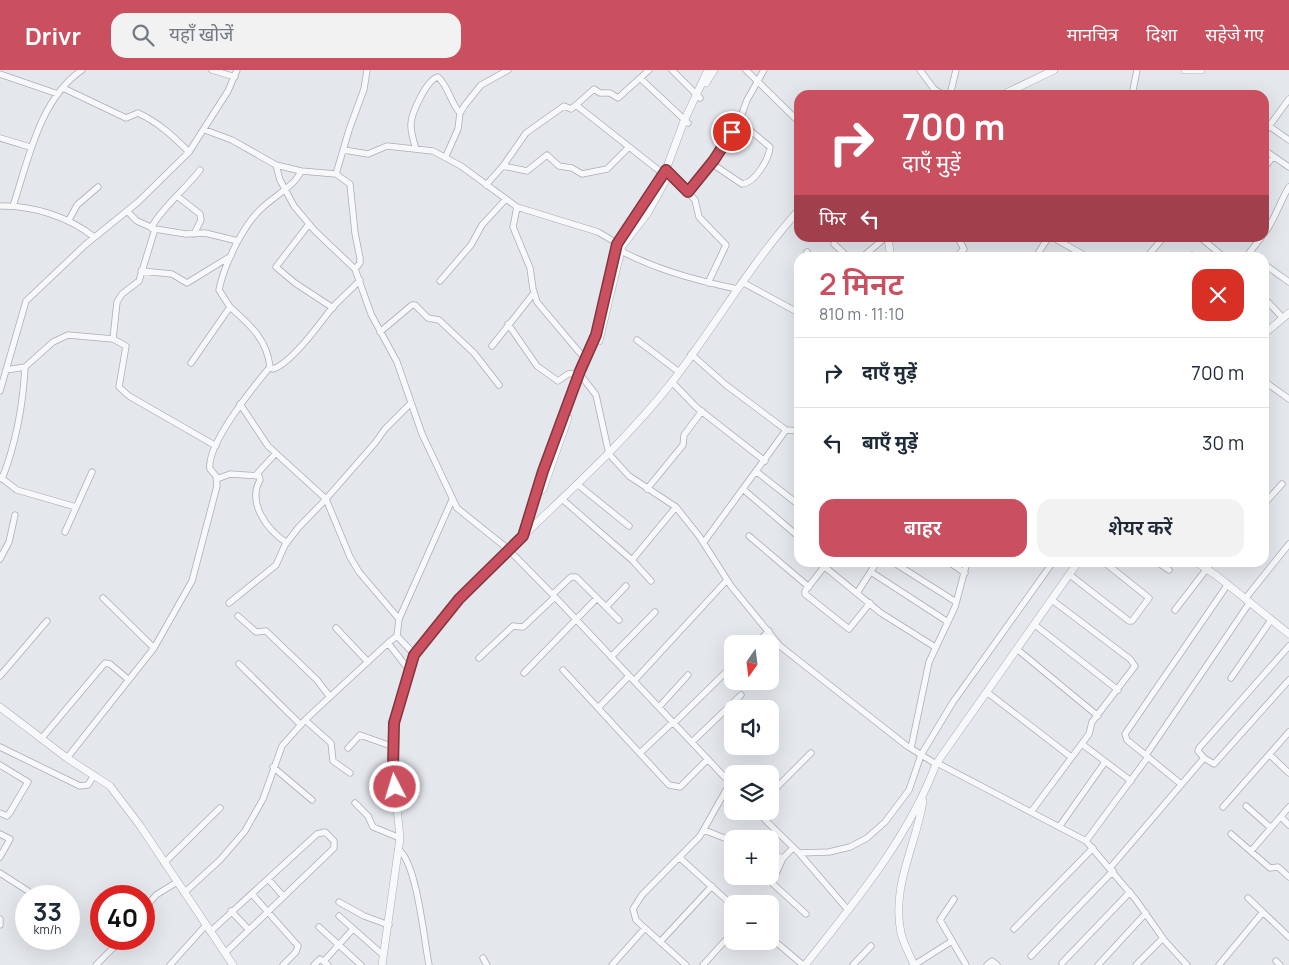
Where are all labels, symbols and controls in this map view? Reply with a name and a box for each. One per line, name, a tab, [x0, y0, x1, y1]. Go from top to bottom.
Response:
search box	[111, 13, 461, 58]
text: Drivr	[25, 19, 81, 52]
icon: search	[129, 21, 157, 49]
text: यहाँ खोजें	[169, 21, 233, 47]
text: मानचित्र	[1067, 22, 1118, 46]
text: दिशा	[1146, 22, 1177, 46]
text: सहेजे गए	[1205, 22, 1264, 46]
text: 700 m	[902, 103, 1005, 151]
icon: right	[819, 110, 884, 175]
pin	[711, 111, 753, 153]
icon: arrive	[718, 118, 746, 146]
text: दाएँ मुड़ें	[902, 148, 961, 178]
text: फिर	[819, 205, 846, 231]
icon: left	[856, 205, 884, 233]
text: 2 मिनट	[819, 263, 904, 304]
button: close	[1192, 269, 1244, 321]
text: 810 m · 11:10	[819, 303, 904, 325]
icon: right	[819, 359, 847, 387]
text: दाएँ मुड़ें	[862, 359, 917, 385]
text: 700 m	[1191, 360, 1244, 386]
icon: left	[819, 429, 847, 457]
text: बाएँ मुड़ें	[862, 429, 918, 455]
text: 30 m	[1202, 430, 1244, 456]
button: बाहर	[819, 499, 1027, 557]
button: शेयर करें	[1037, 499, 1244, 557]
north arrow	[724, 635, 779, 690]
map controls	[724, 635, 779, 950]
button: sound	[724, 700, 779, 755]
position arrow	[368, 760, 420, 812]
button: layers	[724, 765, 779, 820]
button: +	[724, 830, 779, 885]
speed limit sign: 40	[90, 885, 155, 950]
text: 33	[33, 894, 62, 929]
button: −	[724, 895, 779, 950]
text: km/h	[34, 921, 61, 938]

